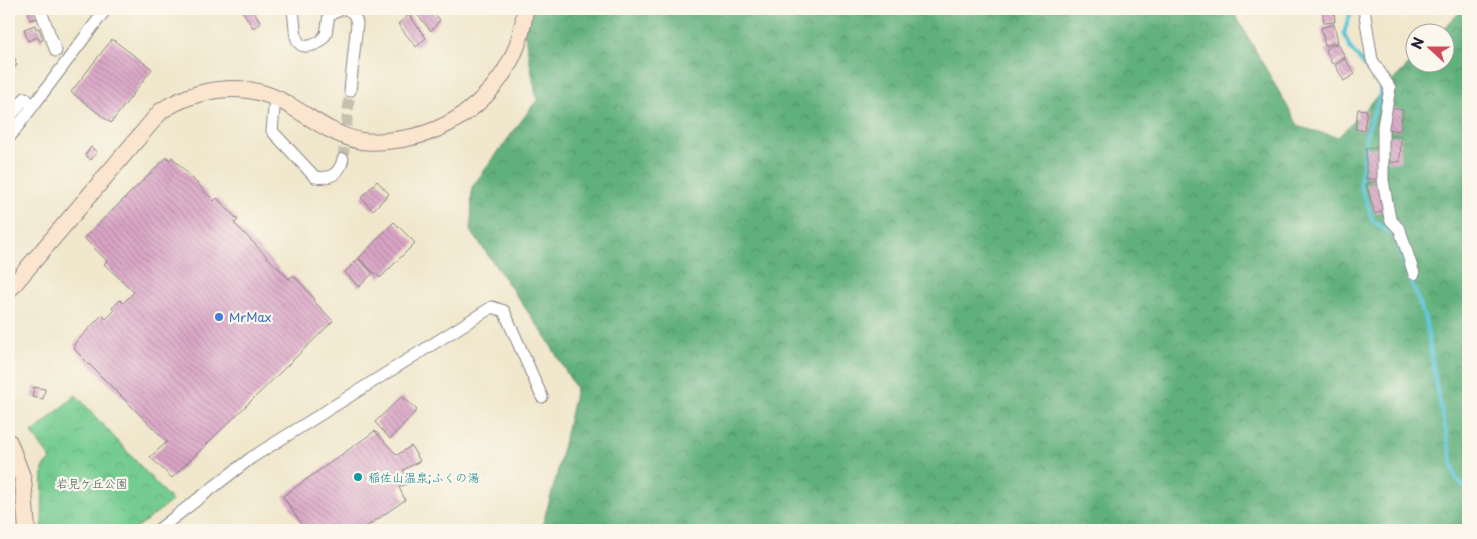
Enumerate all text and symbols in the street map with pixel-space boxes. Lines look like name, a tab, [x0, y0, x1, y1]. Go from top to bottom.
north arrow	[1404, 22, 1454, 72]
text: N	[1406, 34, 1429, 52]
place label: MrMax	[229, 308, 271, 326]
marker: MrMax	[213, 311, 225, 323]
place label: 稲佐山温泉;ふくの湯	[368, 468, 479, 486]
marker: 稲佐山温泉;ふくの湯	[352, 471, 364, 483]
park label: 岩見ケ丘公園	[56, 474, 128, 492]

